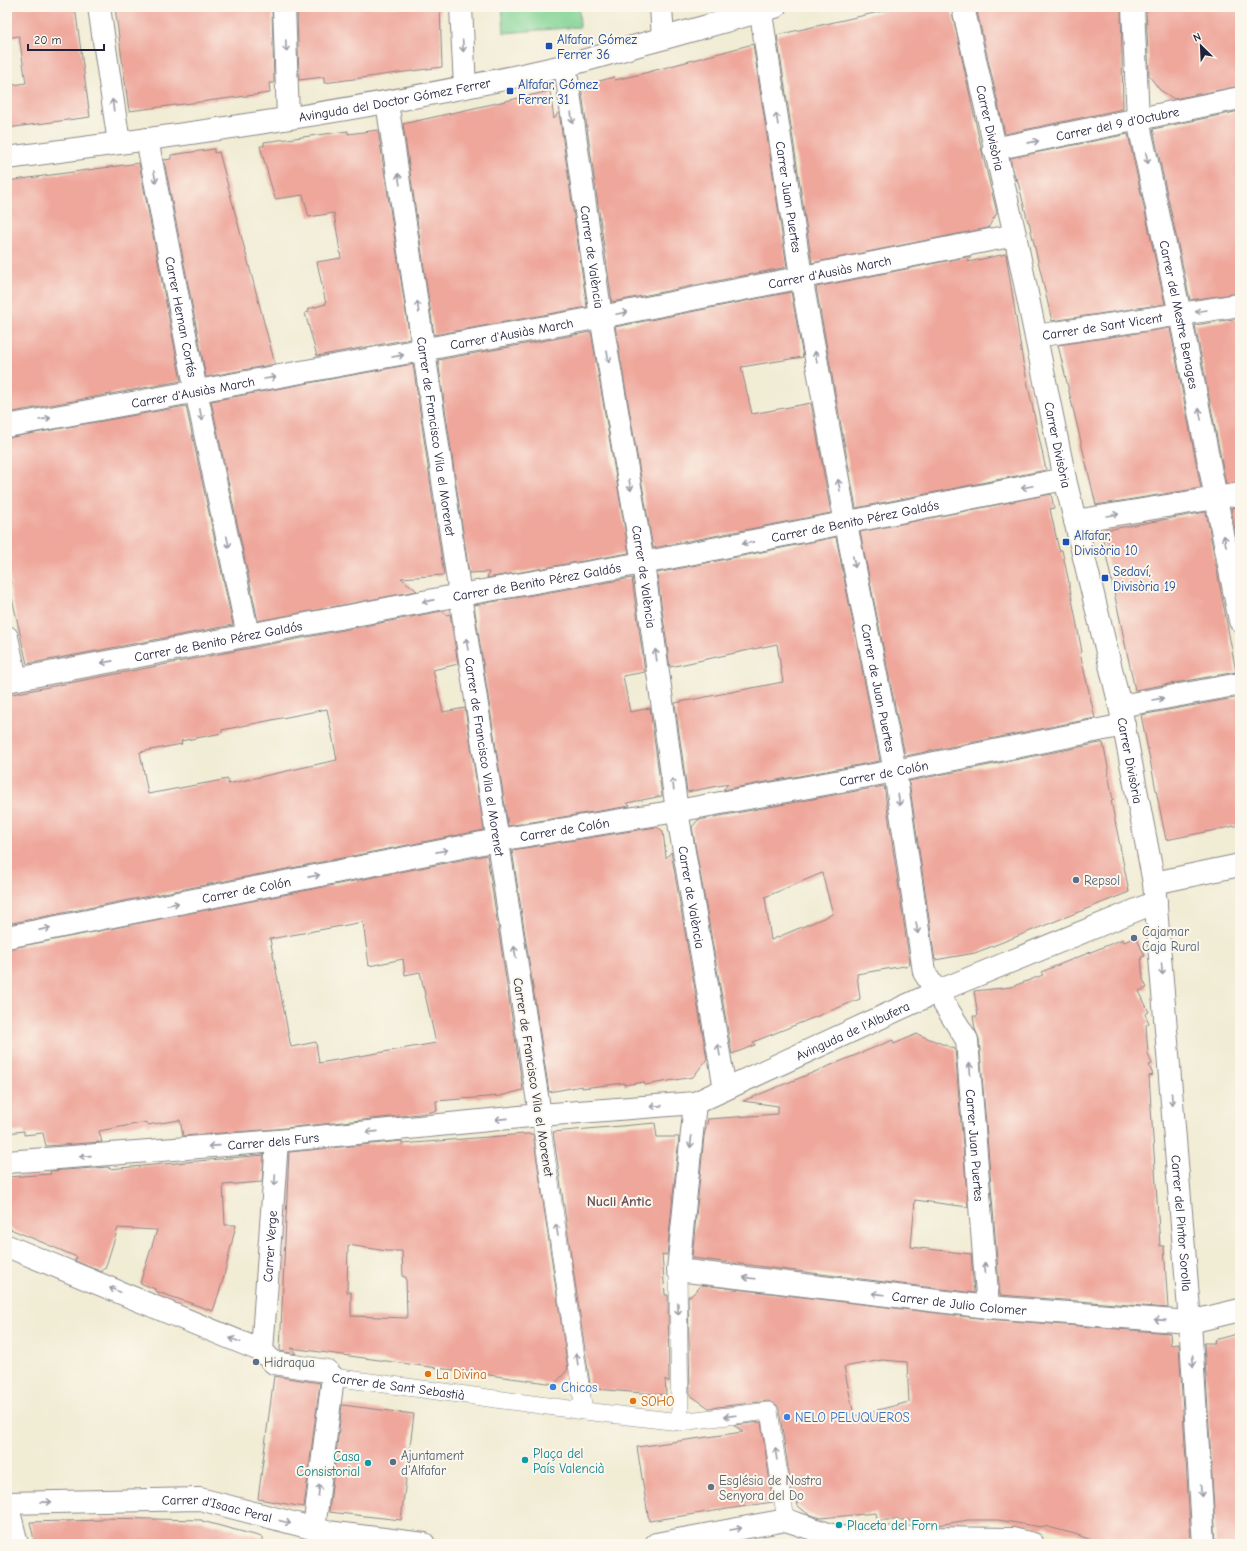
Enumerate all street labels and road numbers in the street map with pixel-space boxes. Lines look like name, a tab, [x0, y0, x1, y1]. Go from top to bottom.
street label: Avinguda del Doctor Gómez Ferrer	[298, 75, 493, 125]
street label: Carrer Divisòria	[973, 84, 1007, 172]
street label: Carrer del 9 d'Octubre	[1054, 104, 1181, 144]
street label: Carrer Juan Puertes	[773, 140, 804, 254]
street label: Carrer de València	[577, 205, 607, 310]
street label: Carrer del Mestre Benages	[1156, 239, 1201, 390]
street label: Carrer d'Ausiàs March	[767, 253, 893, 292]
street label: Carrer Hernan Cortés	[162, 255, 200, 378]
street label: Carrer de Sant Vicent	[1041, 310, 1165, 343]
street label: Carrer d'Ausiàs March	[449, 315, 575, 353]
street label: Carrer de Francisco Vila el Morenet	[414, 336, 458, 538]
street label: Carrer d'Ausiàs March	[130, 374, 256, 411]
street label: Carrer Divisòria	[1041, 401, 1074, 489]
street label: Carrer de Benito Pérez Galdós	[770, 497, 940, 545]
street label: Carrer de València	[629, 524, 659, 629]
street label: Carrer de Benito Pérez Galdós	[451, 560, 622, 604]
street label: Carrer de Benito Pérez Galdós	[133, 618, 304, 665]
street label: Carrer de Juan Puertes	[858, 622, 898, 753]
street label: Carrer de Francisco Vila el Morenet	[462, 656, 507, 859]
street label: Carrer Divisòria	[1114, 716, 1146, 805]
street label: Carrer de Colón	[838, 757, 930, 789]
street label: Carrer de Colón	[519, 815, 611, 844]
street label: Carrer de València	[675, 845, 708, 950]
street label: Carrer de Colón	[201, 874, 292, 906]
street label: Carrer de Francisco Vila el Morenet	[510, 977, 557, 1179]
street label: Avinguda de l'Albufera	[794, 998, 912, 1064]
street label: Carrer Juan Puertes	[963, 1088, 987, 1202]
street label: Carrer dels Furs	[227, 1130, 320, 1153]
street label: Carrer del Pintor Sorolla	[1168, 1154, 1194, 1292]
street label: Carrer Verge	[260, 1210, 280, 1283]
street label: Carrer de Julio Colomer	[891, 1289, 1028, 1318]
street label: Carrer de Sant Sebastià	[331, 1370, 466, 1403]
street label: Carrer d'Isaac Peral	[162, 1492, 274, 1525]

